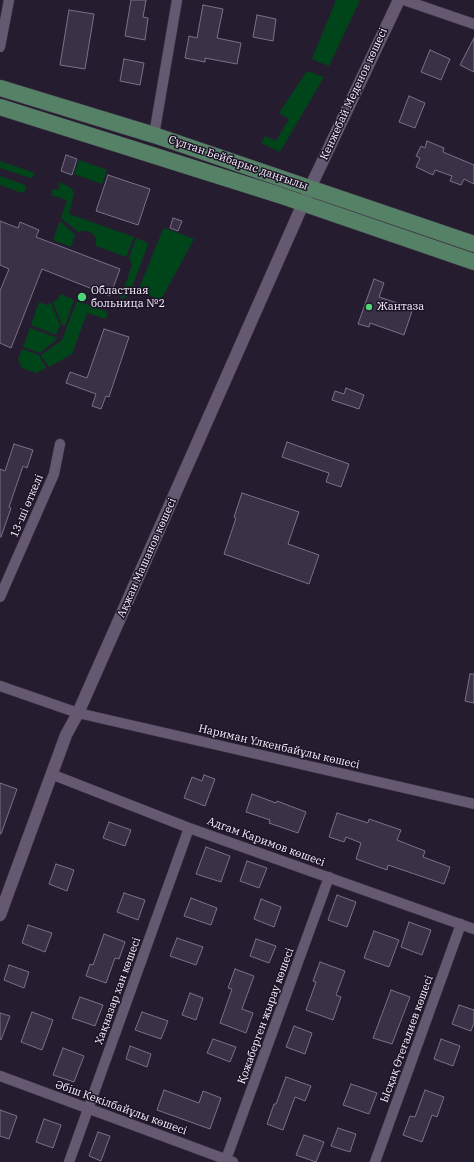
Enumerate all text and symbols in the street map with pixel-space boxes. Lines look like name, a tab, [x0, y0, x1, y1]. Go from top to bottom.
street label: Кенжебай Меденов көшесі	[318, 26, 390, 162]
street label: Сұлтан Бейбарыс даңғылы	[167, 133, 309, 193]
place label: Областная больница №2	[91, 284, 165, 310]
marker: Областная больница №2	[76, 291, 88, 303]
place label: Жантаза	[377, 300, 424, 314]
marker: Жантаза	[364, 302, 374, 312]
street label: 13-ші өткелі	[8, 472, 46, 540]
street label: Ақжан Машанов көшесі	[115, 496, 179, 620]
street label: Нариман Үлкенбайұлы көшесі	[197, 722, 361, 772]
street label: Адгам Каримов көшесі	[205, 815, 327, 869]
street label: Хақназар хан көшесі	[92, 936, 144, 1046]
street label: Қожаберген жырау көшесі	[235, 946, 297, 1086]
street label: Ысқақ Өтеғалиев көшесі	[378, 974, 436, 1104]
street label: Әбіш Кекілбайұлы көшесі	[53, 1078, 189, 1138]

